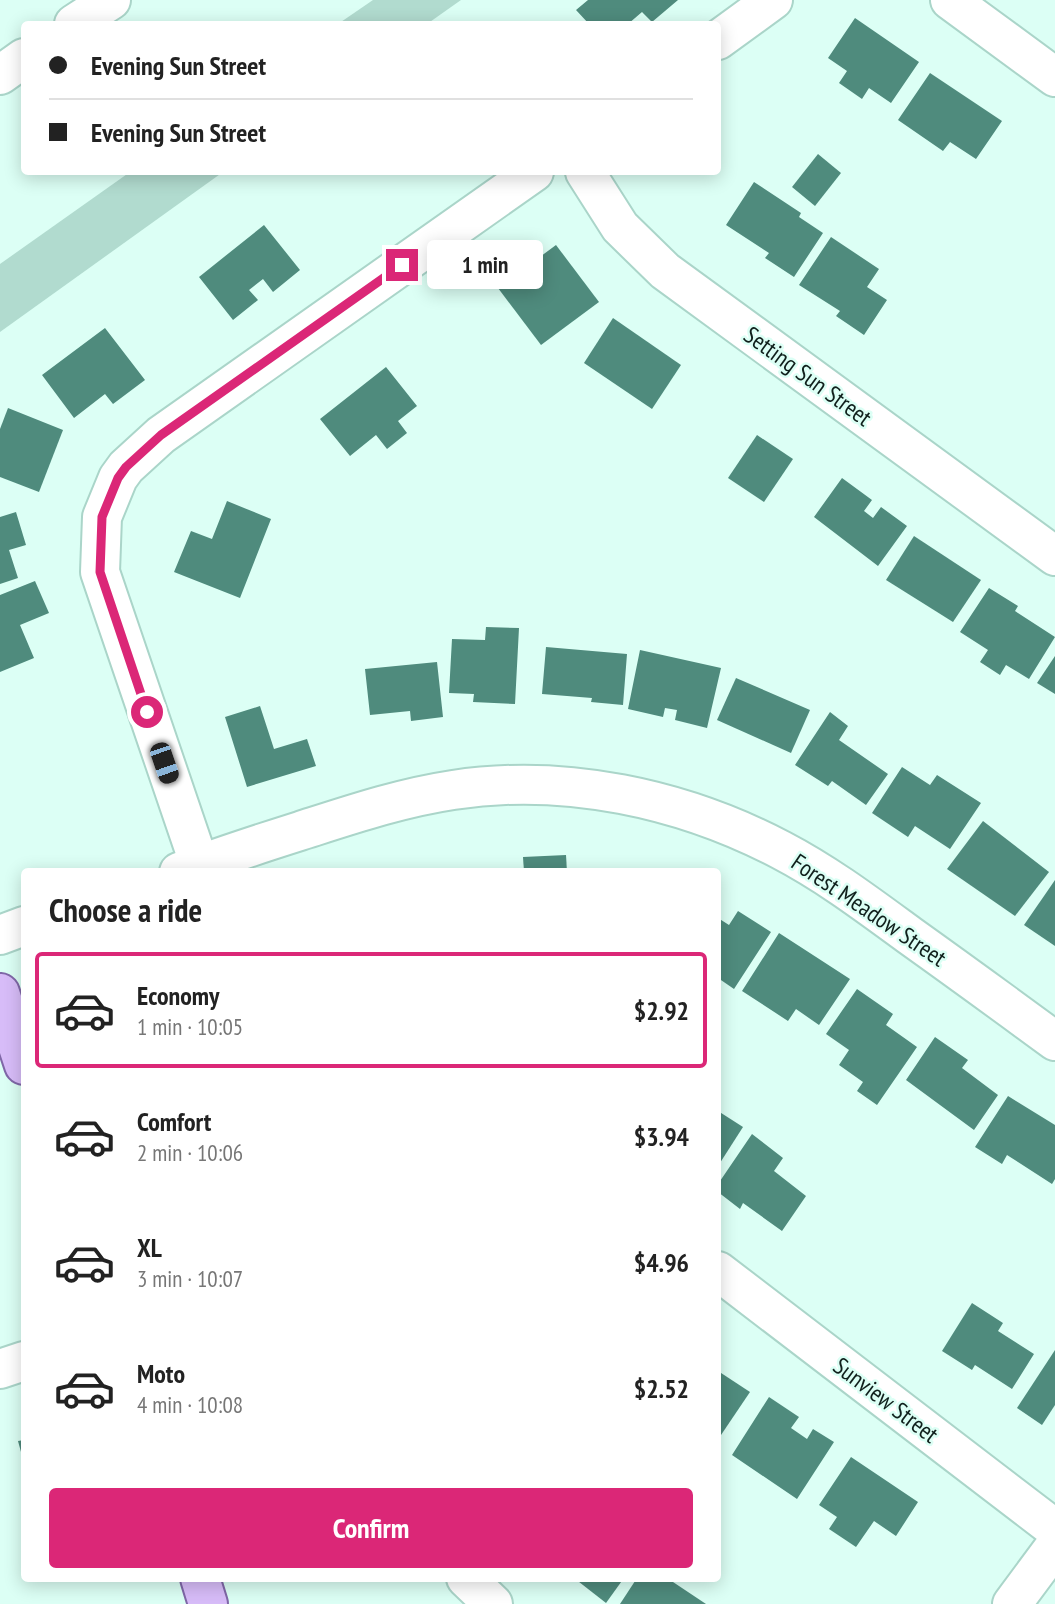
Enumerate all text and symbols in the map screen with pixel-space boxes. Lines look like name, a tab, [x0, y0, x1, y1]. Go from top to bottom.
text: Evening Sun Street	[91, 49, 266, 82]
text: Evening Sun Street	[91, 116, 266, 149]
callout: 1 min	[426, 240, 542, 290]
route end	[386, 249, 418, 281]
text: 1 min	[462, 250, 508, 279]
street label: Setting Sun Street	[738, 319, 878, 433]
route start	[131, 696, 163, 728]
car	[148, 740, 181, 786]
street label: Forest Meadow Street	[786, 847, 953, 974]
text: Choose a ride	[49, 889, 202, 931]
icon: car	[53, 979, 116, 1042]
text: Economy	[137, 979, 219, 1012]
text: $2.92	[634, 994, 689, 1027]
text: 1 min · 10:05	[137, 1012, 243, 1041]
icon: car	[53, 1105, 116, 1168]
text: Comfort	[137, 1105, 211, 1138]
text: $3.94	[634, 1120, 689, 1153]
text: 2 min · 10:06	[137, 1138, 243, 1167]
icon: car	[53, 1231, 116, 1294]
text: XL	[137, 1231, 162, 1264]
text: $4.96	[634, 1246, 689, 1279]
text: 3 min · 10:07	[137, 1264, 243, 1293]
street label: Sunview Street	[827, 1350, 945, 1450]
icon: car	[53, 1357, 116, 1420]
text: Moto	[137, 1357, 185, 1390]
text: $2.52	[634, 1372, 689, 1405]
text: 4 min · 10:08	[137, 1390, 243, 1419]
button: Confirm	[49, 1488, 693, 1568]

